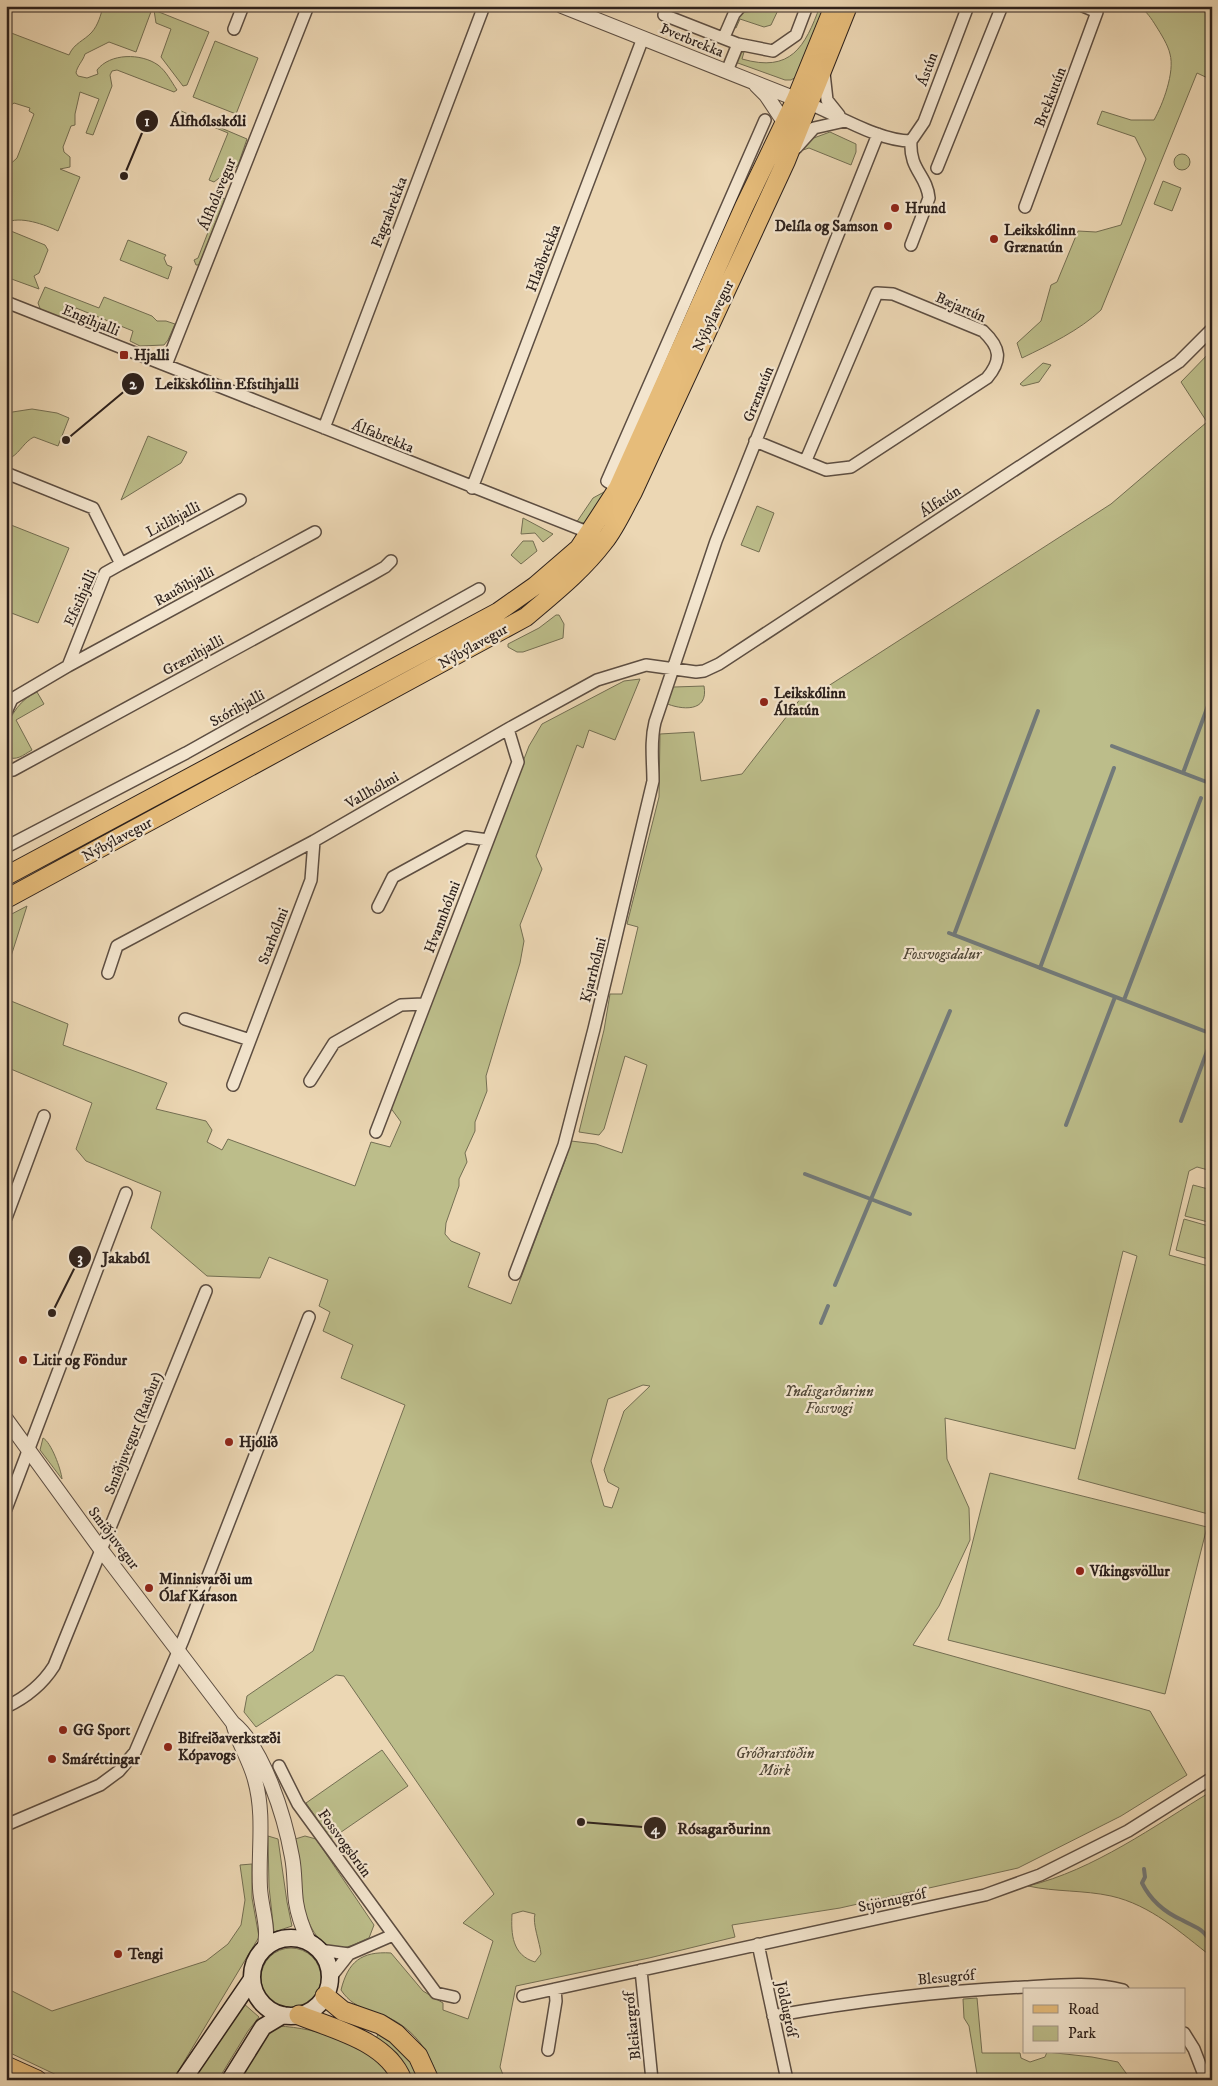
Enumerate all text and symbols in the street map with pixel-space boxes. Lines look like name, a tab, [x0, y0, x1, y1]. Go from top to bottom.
street label: Þverbrekka	[657, 19, 727, 62]
street label: Ástún	[912, 49, 942, 89]
street label: Brekkutún	[1030, 64, 1071, 130]
callout: Álfhólsskóli	[135, 105, 256, 136]
text: Álfhólsskóli	[169, 111, 246, 131]
text: 1	[144, 112, 150, 131]
street label: Álfhólsvegur	[193, 154, 241, 233]
street label: Fagrabrekka	[367, 173, 412, 250]
place label: Hrund	[905, 199, 946, 218]
marker: Hrund	[889, 202, 901, 214]
place label: Delíla og Samson	[775, 217, 878, 236]
marker: Delíla og Samson	[882, 220, 894, 232]
street label: Hlaðbrekka	[522, 221, 565, 295]
place label: Leikskólinn Grænatún	[1004, 221, 1076, 257]
marker: Leikskólinn Grænatún	[988, 233, 1000, 245]
street label: Nýbýlavegur	[689, 277, 738, 355]
street label: Bæjartún	[932, 288, 989, 327]
street label: Engihjalli	[59, 300, 122, 341]
place label: Hjalli	[134, 346, 170, 365]
marker: Hjalli	[118, 349, 130, 361]
street label: Grænatún	[739, 363, 778, 425]
callout: Leikskólinn Efstihjalli	[120, 368, 309, 399]
text: Leikskólinn Efstihjalli	[155, 374, 299, 394]
text: 2	[129, 375, 137, 394]
street label: Álfabrekka	[349, 415, 418, 458]
street label: Álfatún	[916, 480, 964, 522]
street label: Litlihjalli	[143, 497, 204, 542]
street label: Rauðihjalli	[151, 562, 218, 611]
street label: Efstihjalli	[60, 567, 101, 629]
street label: Nýbýlavegur	[435, 619, 512, 673]
street label: Grænihjalli	[159, 631, 227, 680]
place label: Leikskólinn Álfatún	[773, 684, 846, 720]
street label: Stórihjalli	[206, 685, 268, 731]
marker: Leikskólinn Álfatún	[758, 696, 770, 708]
street label: Vallhólmi	[341, 767, 403, 814]
street label: Nýbýlavegur	[79, 813, 156, 866]
street label: Hvannhólmi	[420, 878, 465, 956]
street label: Starhólmi	[254, 905, 293, 967]
street label: Kjarrhólmi	[576, 936, 611, 1005]
park label: Fossvogsdalur	[903, 945, 983, 964]
callout: Jakaból	[67, 1242, 160, 1273]
text: Jakaból	[100, 1248, 151, 1268]
text: 3	[77, 1249, 83, 1268]
place label: Litir og Föndur	[33, 1351, 127, 1370]
marker: Litir og Föndur	[17, 1354, 29, 1366]
street label: Smiðjuvegur (Rauður)	[100, 1369, 167, 1497]
park label: Yndisgarðurinn Fossvogi	[784, 1382, 874, 1418]
place label: Hjólið	[239, 1433, 278, 1452]
marker: Hjólið	[223, 1436, 235, 1448]
street label: Smiðjuvegur	[84, 1503, 144, 1574]
place label: Víkingsvöllur	[1089, 1562, 1170, 1581]
marker: Víkingsvöllur	[1074, 1565, 1086, 1577]
place label: Minnisvarði um Ólaf Kárason	[159, 1570, 253, 1606]
marker: Minnisvarði um Ólaf Kárason	[143, 1582, 155, 1594]
place label: GG Sport	[73, 1721, 130, 1740]
marker: GG Sport	[57, 1724, 69, 1736]
place label: Bifreiðaverkstæði Kópavogs	[178, 1729, 281, 1765]
marker: Bifreiðaverkstæði Kópavogs	[162, 1741, 174, 1753]
park label: Gróðrarstöðin Mörk	[736, 1744, 815, 1780]
place label: Smáréttingar	[62, 1750, 140, 1769]
marker: Smáréttingar	[46, 1753, 58, 1765]
street label: Fossvogsbrún	[313, 1805, 376, 1881]
callout: Rósagarðurinn	[642, 1813, 781, 1844]
text: Rósagarðurinn	[677, 1819, 771, 1839]
text: 4	[650, 1820, 661, 1839]
street label: Stjörnugróf	[856, 1884, 930, 1917]
place label: Tengi	[127, 1945, 163, 1964]
marker: Tengi	[112, 1948, 124, 1960]
street label: Blesugróf	[917, 1965, 978, 1989]
street label: Jöldugróf	[771, 1977, 802, 2041]
legend	[1023, 1988, 1186, 2054]
street label: Bleikargróf	[619, 1989, 646, 2061]
text: Road	[1068, 2000, 1100, 2019]
text: Park	[1068, 2024, 1097, 2043]

